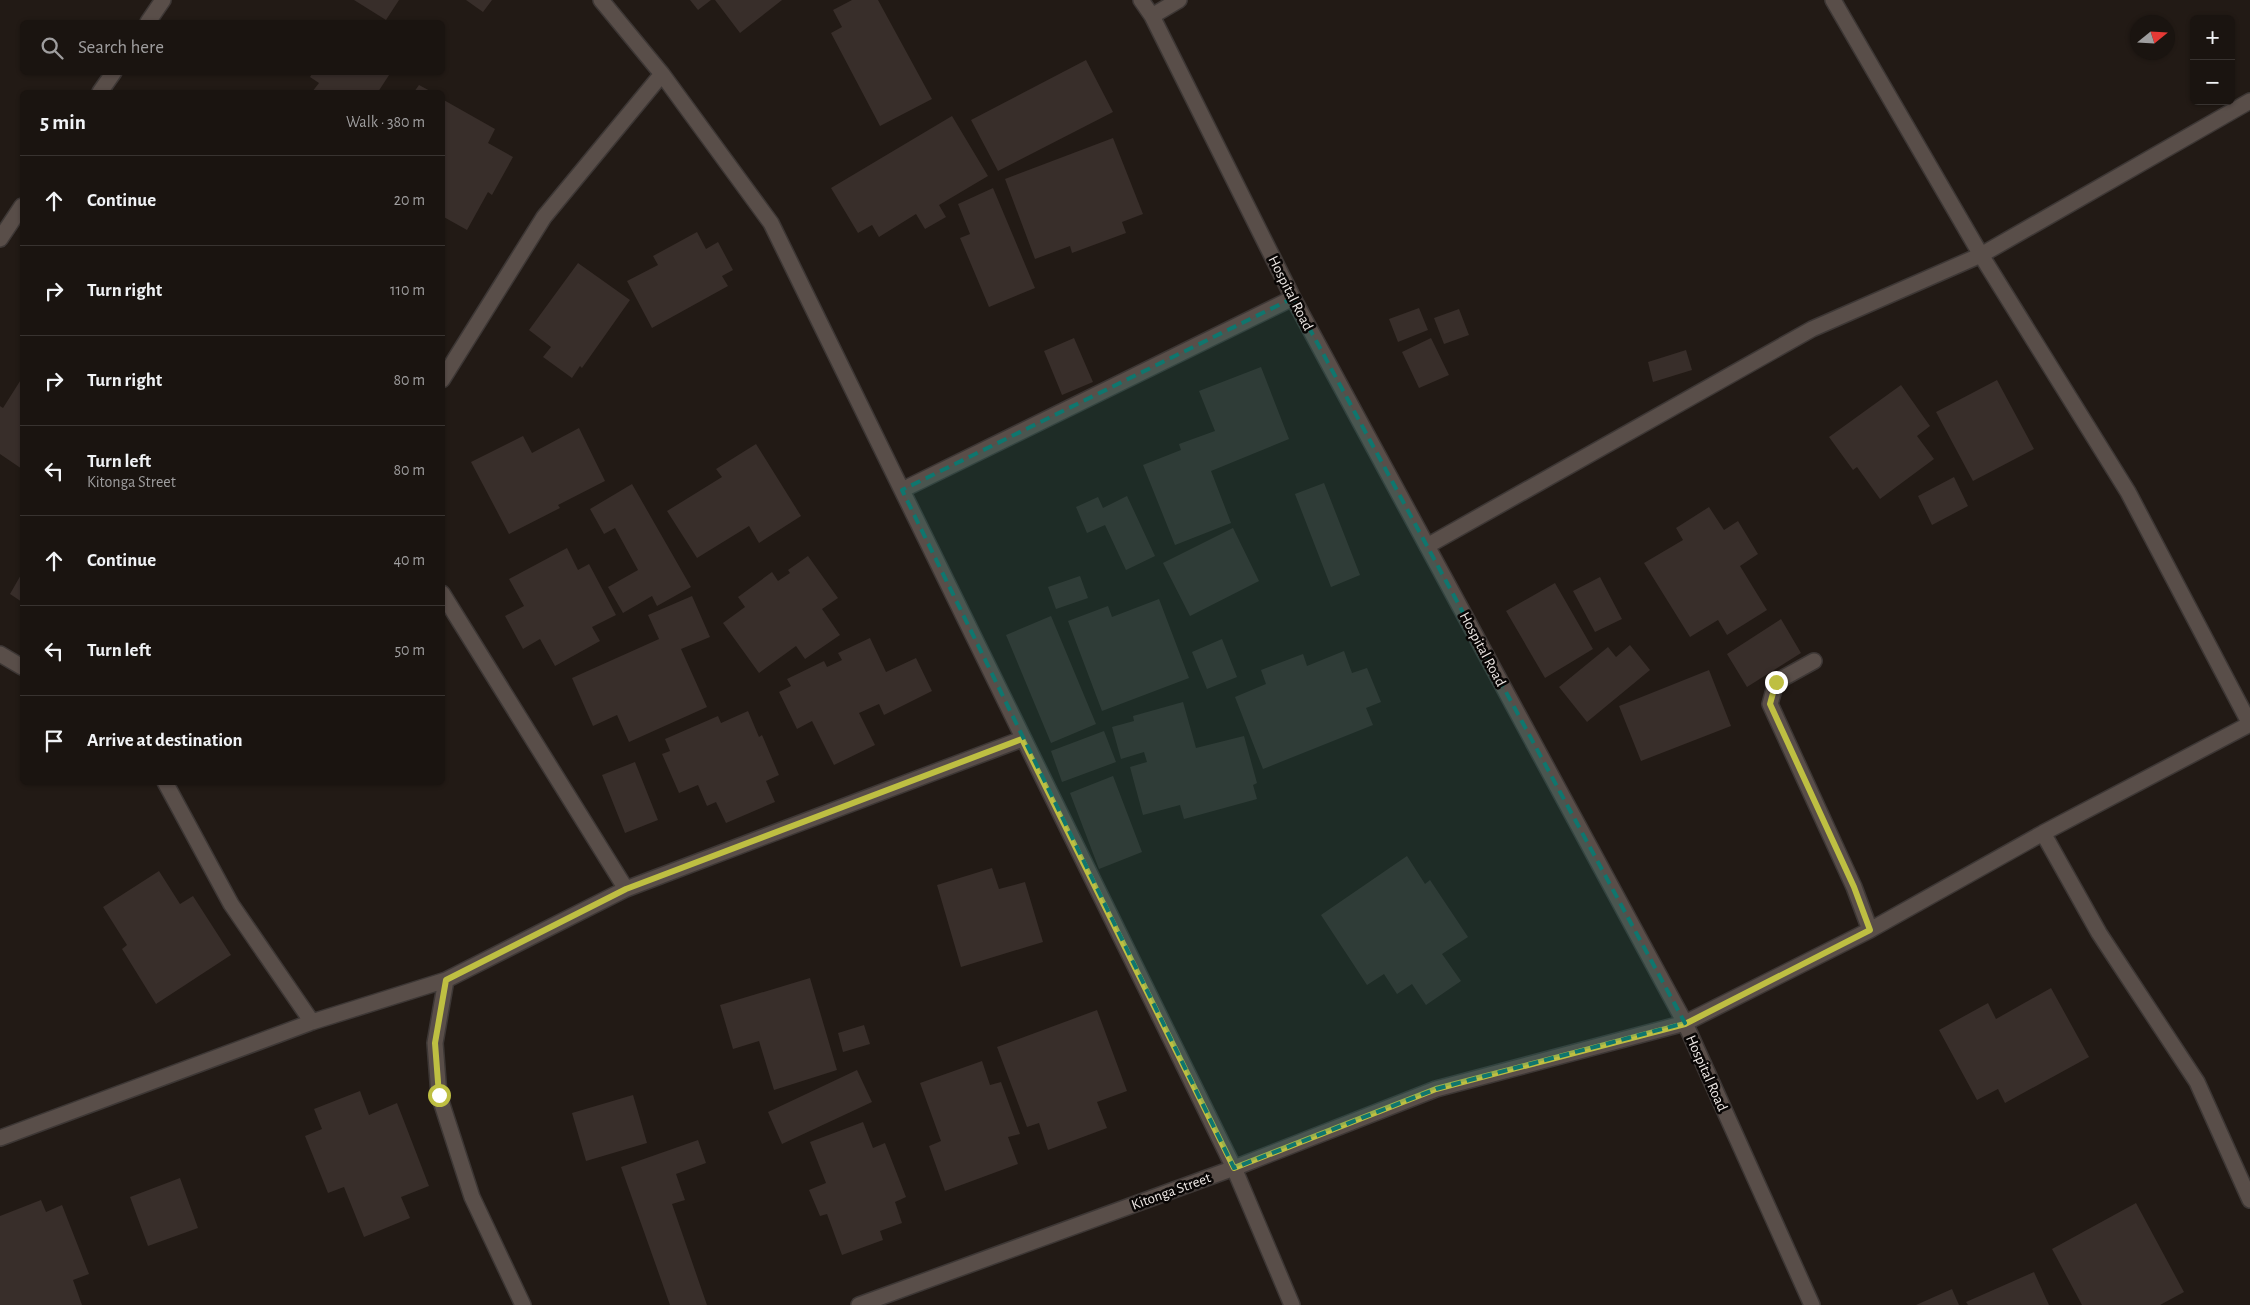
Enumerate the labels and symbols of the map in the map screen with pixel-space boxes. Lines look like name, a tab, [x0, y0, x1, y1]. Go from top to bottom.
north arrow	[2130, 15, 2175, 60]
street label: Hospital Road	[1265, 253, 1316, 333]
street label: Hospital Road	[1457, 610, 1509, 689]
route end	[1765, 671, 1788, 694]
street label: Hospital Road	[1683, 1033, 1730, 1114]
route start	[428, 1084, 451, 1107]
street label: Kitonga Street	[1130, 1170, 1213, 1213]

